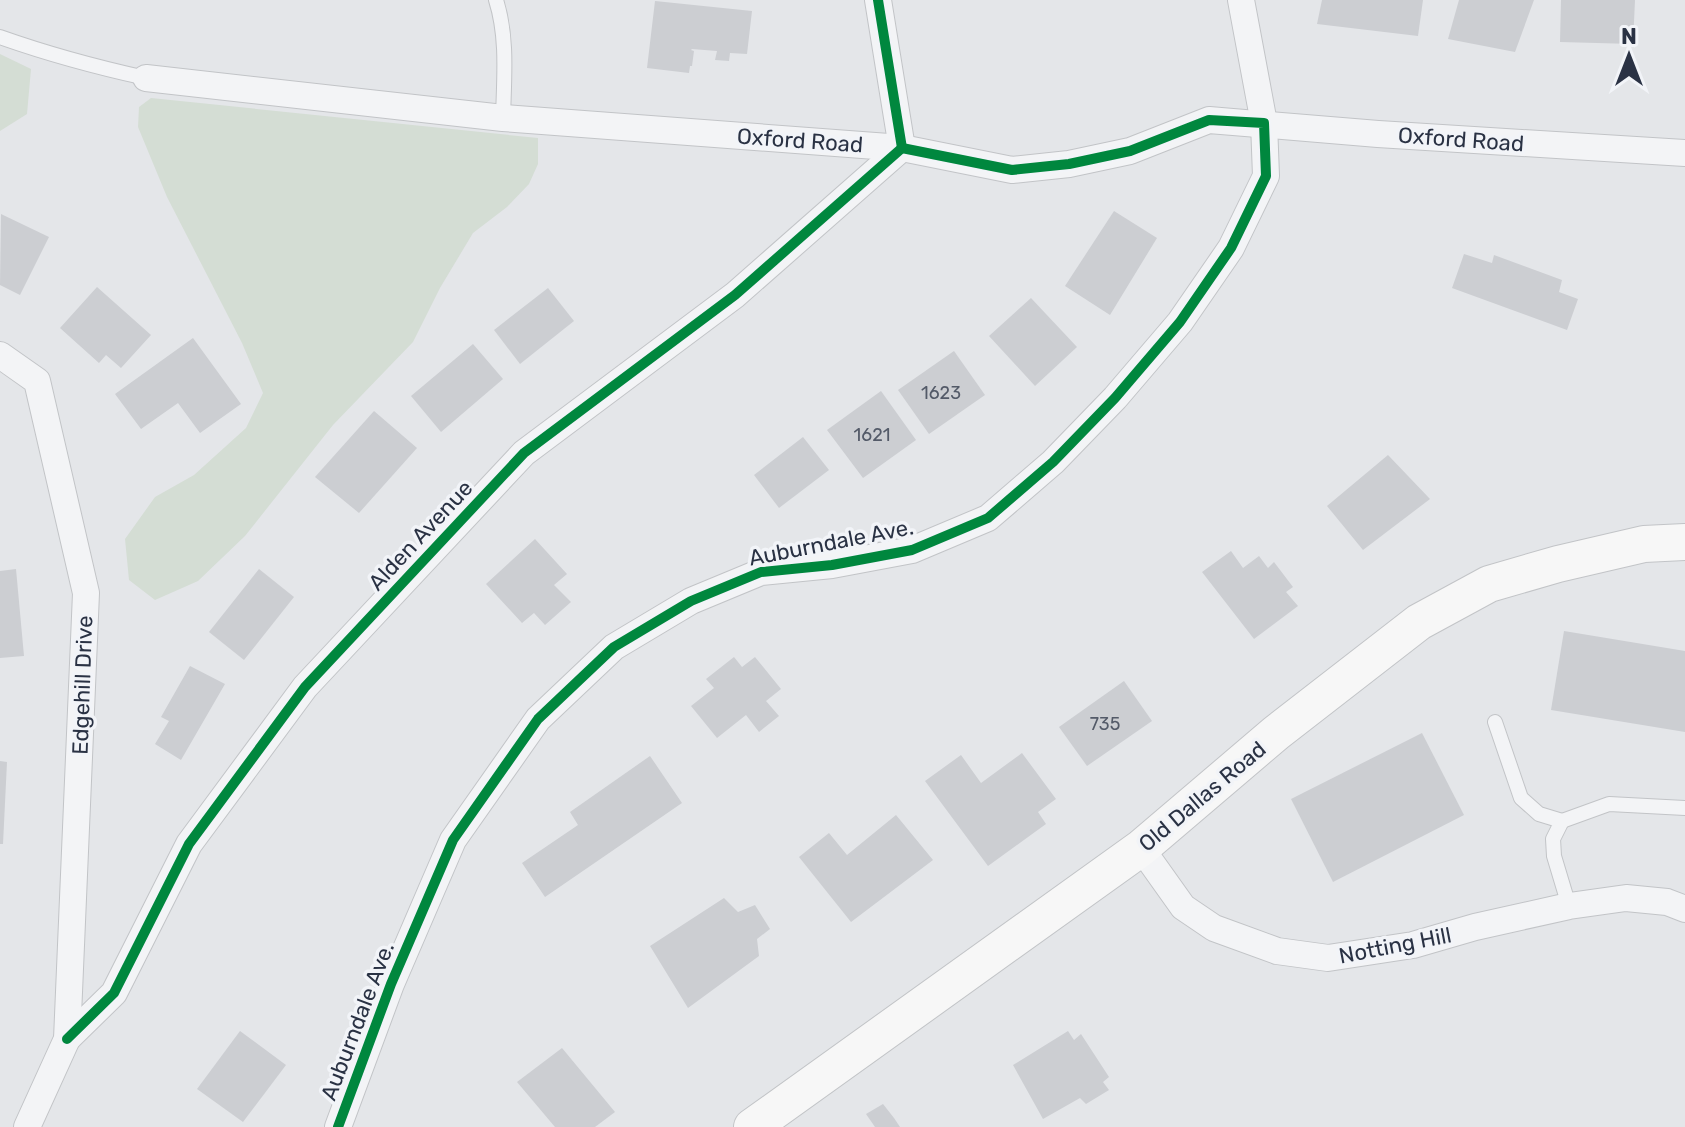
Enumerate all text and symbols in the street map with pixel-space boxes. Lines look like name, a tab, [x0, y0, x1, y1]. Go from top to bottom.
north arrow	[1589, 16, 1669, 96]
text: N	[1621, 23, 1637, 50]
street label: Oxford Road	[1397, 122, 1525, 157]
street label: Oxford Road	[736, 123, 864, 158]
house number: 1623	[921, 382, 961, 404]
house number: 1621	[854, 424, 890, 446]
street label: Alden Avenue	[363, 475, 478, 596]
street label: Auburndale Ave.	[746, 513, 916, 572]
street label: Edgehill Drive	[67, 615, 98, 755]
house number: 735	[1090, 713, 1120, 735]
street label: Old Dallas Road	[1133, 735, 1271, 857]
street label: Notting Hill	[1337, 921, 1454, 970]
street label: Auburndale Ave.	[315, 938, 400, 1104]

